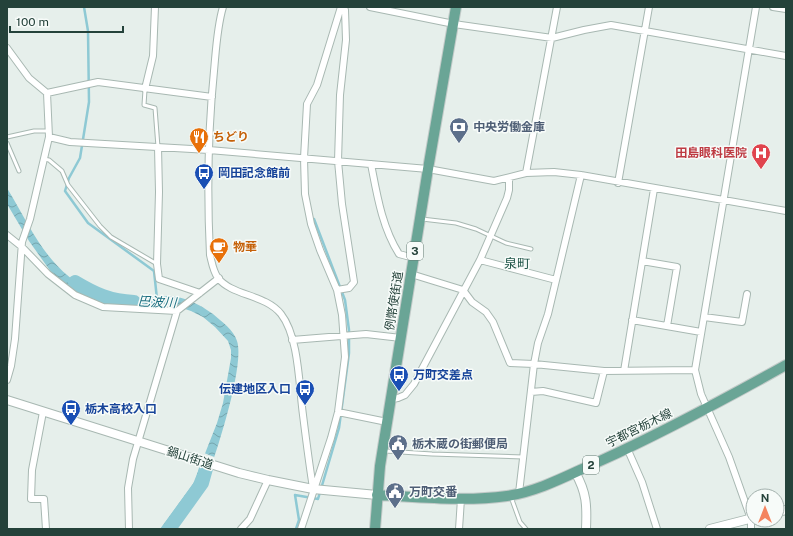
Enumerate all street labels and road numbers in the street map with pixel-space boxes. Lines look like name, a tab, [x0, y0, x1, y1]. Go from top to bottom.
road number: 3	[407, 242, 423, 260]
street label: 例幣使街道	[382, 270, 406, 332]
street label: 宇都宮栃木線	[604, 406, 674, 450]
street label: 鍋山街道	[165, 444, 215, 472]
road number: 2	[583, 456, 599, 474]

